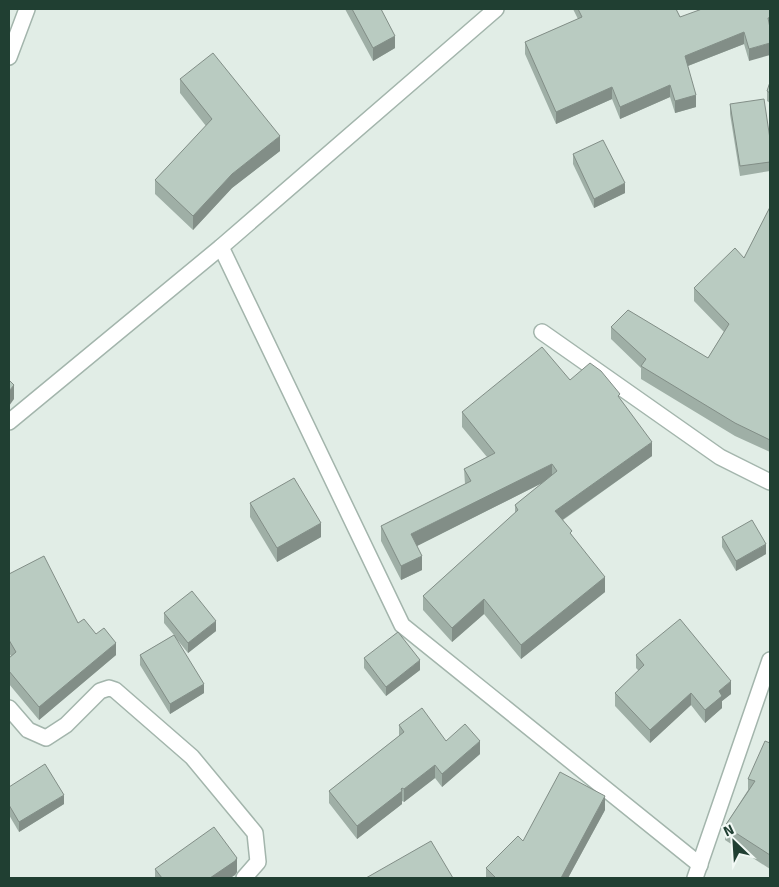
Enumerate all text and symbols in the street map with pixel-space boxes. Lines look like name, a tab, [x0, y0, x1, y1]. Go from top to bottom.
north arrow	[709, 817, 759, 867]
text: N	[721, 821, 737, 840]

